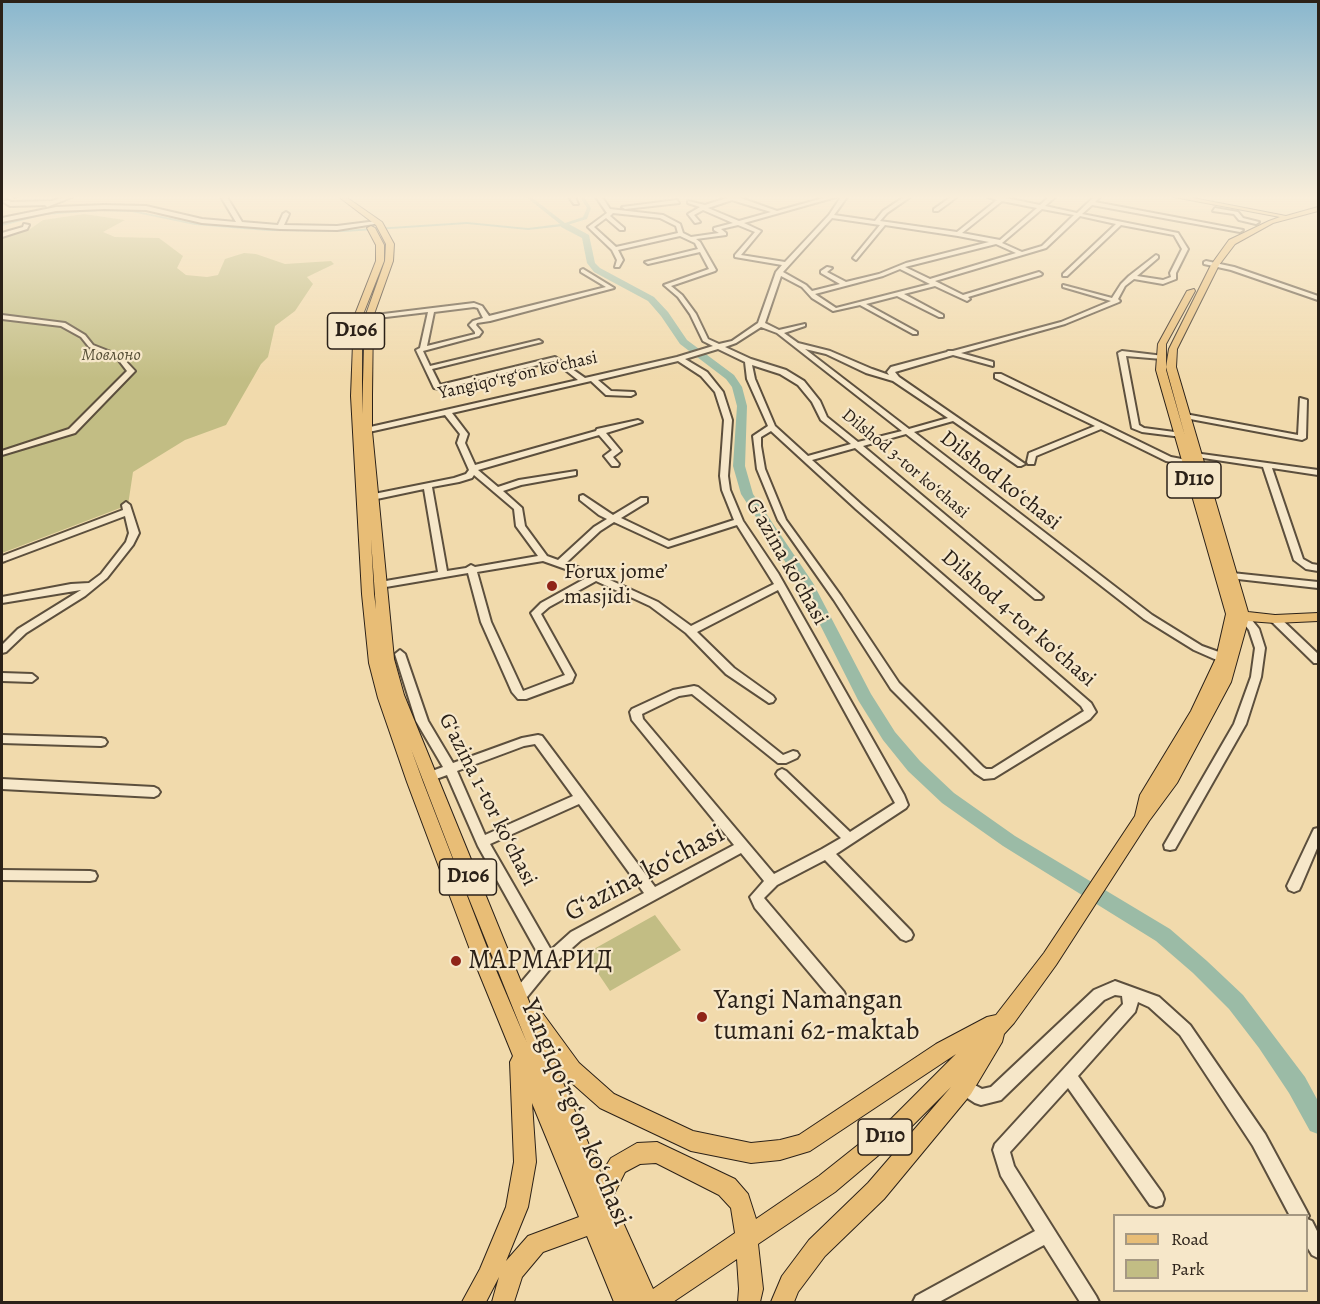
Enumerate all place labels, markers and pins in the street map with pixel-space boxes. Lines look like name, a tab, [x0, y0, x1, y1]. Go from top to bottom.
place label: Forux jome’ masjidi	[564, 560, 668, 612]
marker: Forux jome’ masjidi	[545, 579, 559, 593]
place label: МАРМАРИД	[468, 945, 613, 977]
marker: МАРМАРИД	[449, 954, 463, 968]
place label: Yangi Namangan tumani 62-maktab	[714, 985, 920, 1048]
marker: Yangi Namangan tumani 62-maktab	[695, 1010, 709, 1024]

